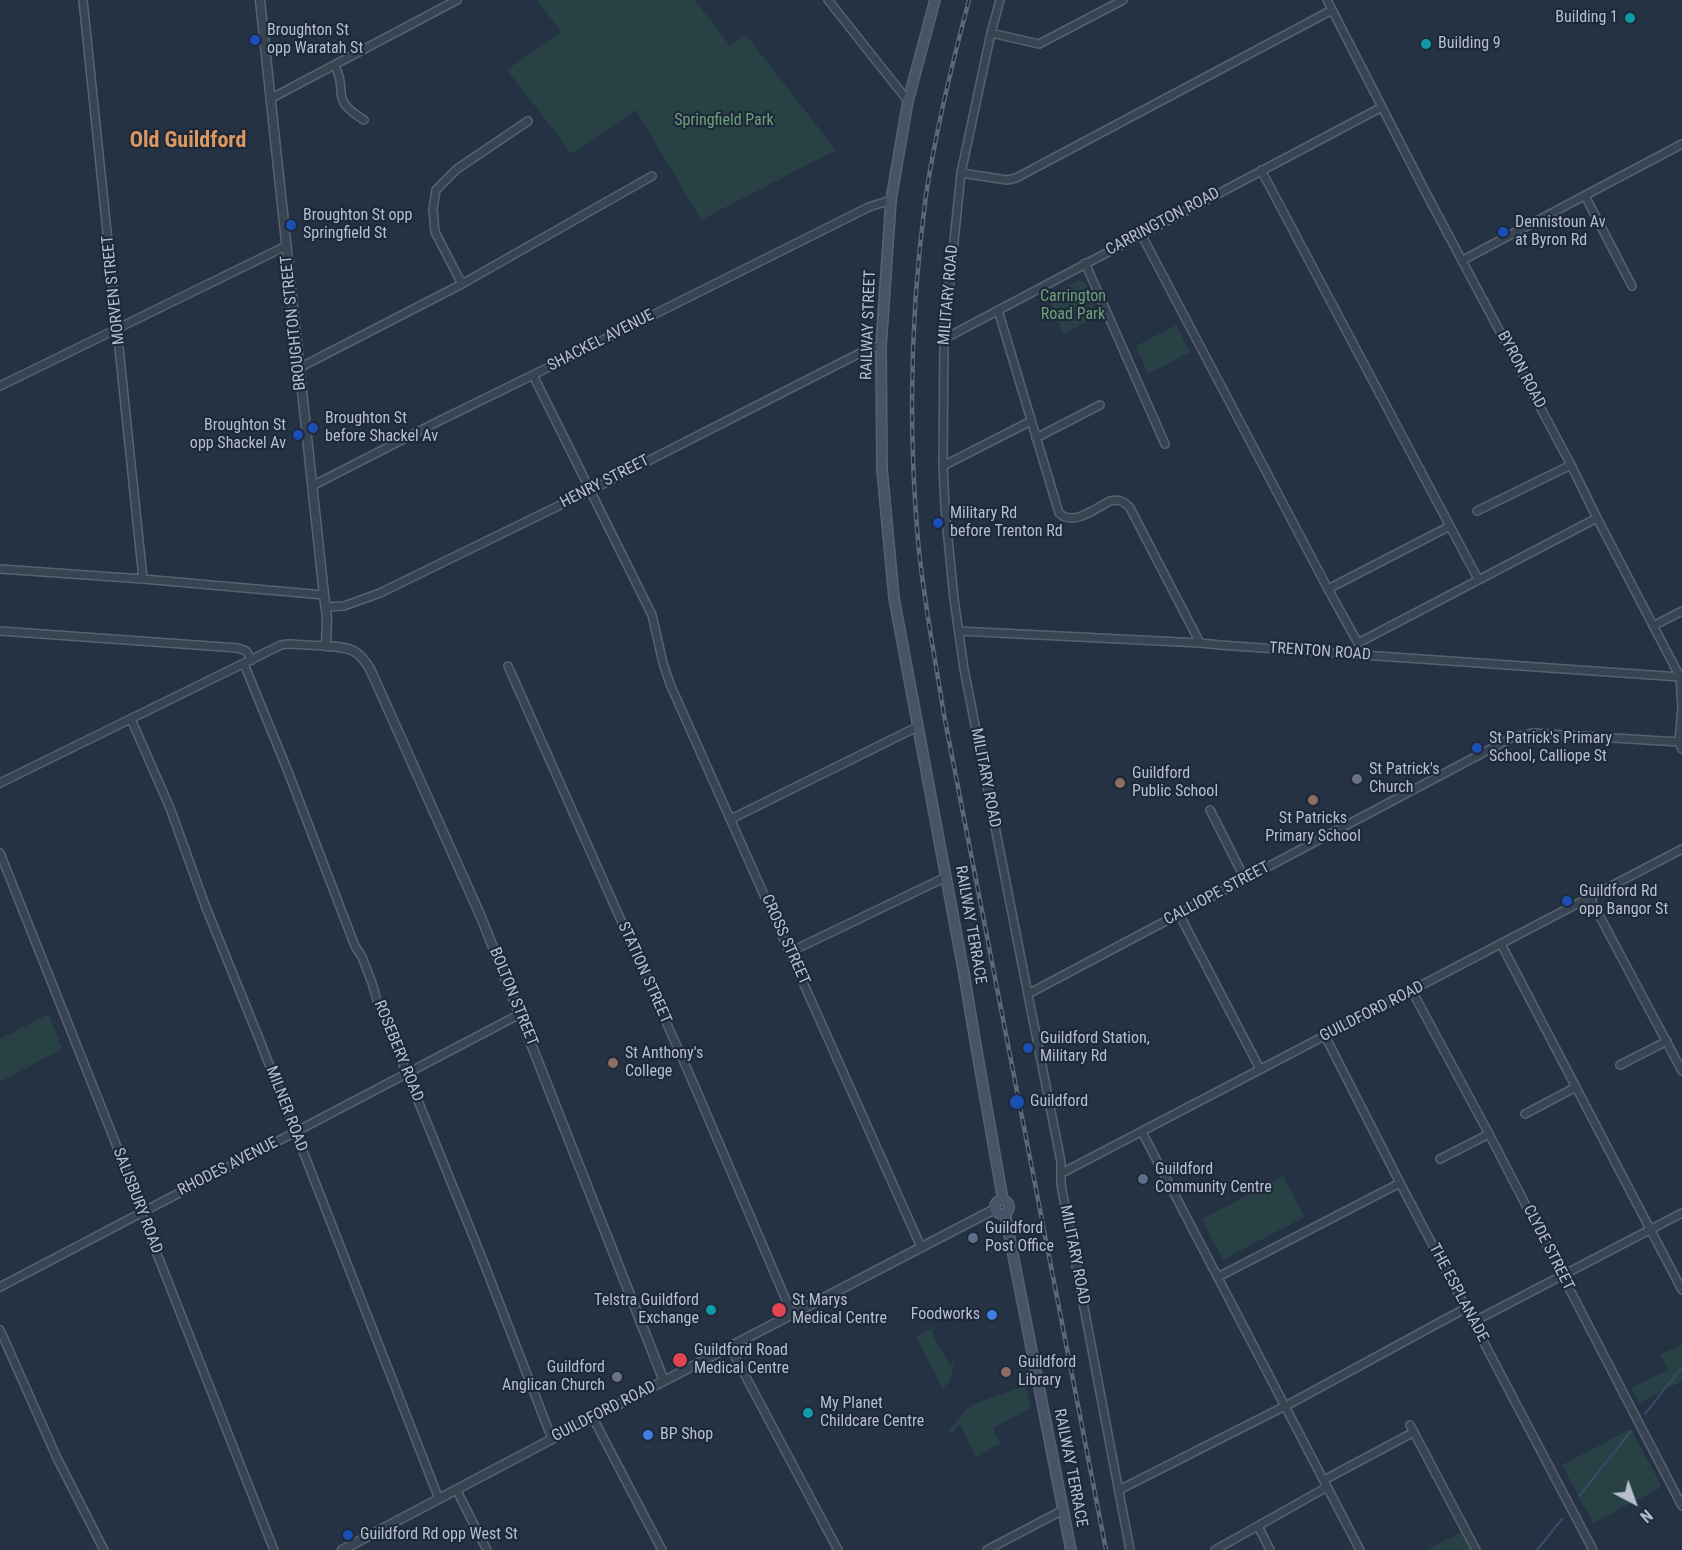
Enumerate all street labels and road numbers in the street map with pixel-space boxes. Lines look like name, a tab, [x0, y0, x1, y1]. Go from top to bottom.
street label: CARRINGTON ROAD	[1103, 184, 1223, 260]
street label: MORVEN STREET	[99, 234, 129, 346]
street label: MILITARY ROAD	[935, 244, 963, 346]
street label: BROUGHTON STREET	[277, 254, 311, 392]
street label: RAILWAY STREET	[857, 270, 881, 380]
street label: SHACKEL AVENUE	[545, 306, 657, 376]
street label: BYRON ROAD	[1493, 328, 1549, 412]
street label: HENRY STREET	[557, 451, 653, 513]
street label: TRENTON ROAD	[1268, 639, 1372, 665]
street label: MILITARY ROAD	[966, 727, 1004, 829]
street label: CALLIOPE STREET	[1161, 858, 1273, 930]
street label: RAILWAY TERRACE	[950, 864, 990, 986]
street label: CROSS STREET	[757, 892, 813, 988]
street label: STATION STREET	[613, 919, 675, 1027]
street label: BOLTON STREET	[485, 945, 541, 1049]
street label: GUILDFORD ROAD	[1317, 978, 1427, 1046]
street label: ROSEBERY ROAD	[369, 998, 427, 1104]
street label: MILNER ROAD	[261, 1064, 311, 1154]
street label: RHODES AVENUE	[175, 1134, 281, 1200]
street label: SALISBURY ROAD	[108, 1145, 166, 1257]
street label: CLYDE STREET	[1518, 1202, 1578, 1294]
street label: MILITARY ROAD	[1055, 1204, 1093, 1306]
street label: THE ESPLANADE	[1424, 1241, 1492, 1345]
street label: GUILDFORD ROAD	[549, 1378, 659, 1446]
street label: RAILWAY TERRACE	[1049, 1407, 1091, 1529]

